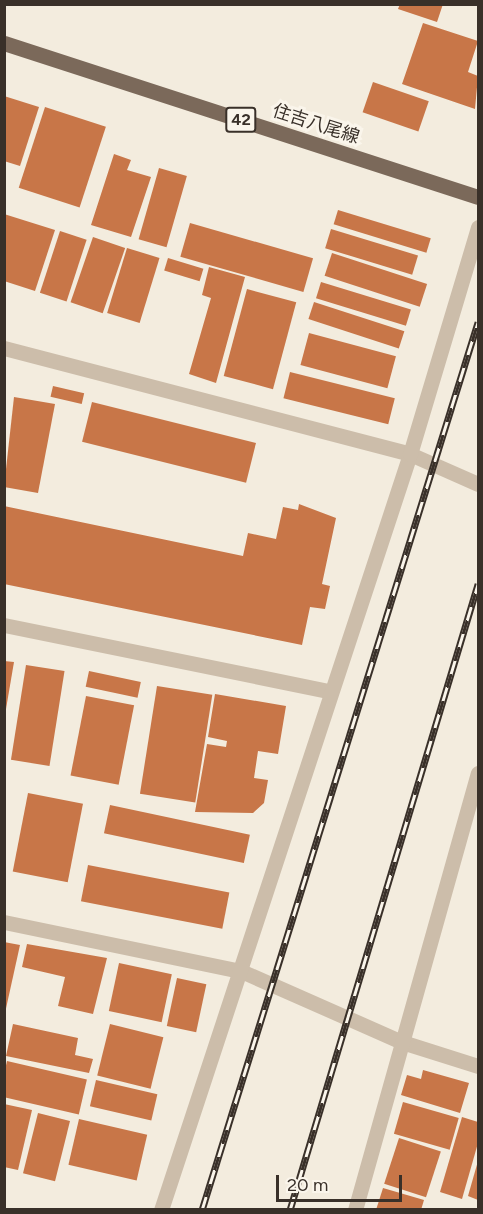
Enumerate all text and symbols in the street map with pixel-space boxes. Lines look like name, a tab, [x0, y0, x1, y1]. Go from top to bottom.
street label: 住吉八尾線	[270, 100, 362, 148]
road number: 42	[224, 107, 258, 133]
scale bar	[279, 1163, 405, 1201]
text: 20 m	[287, 1174, 328, 1196]

